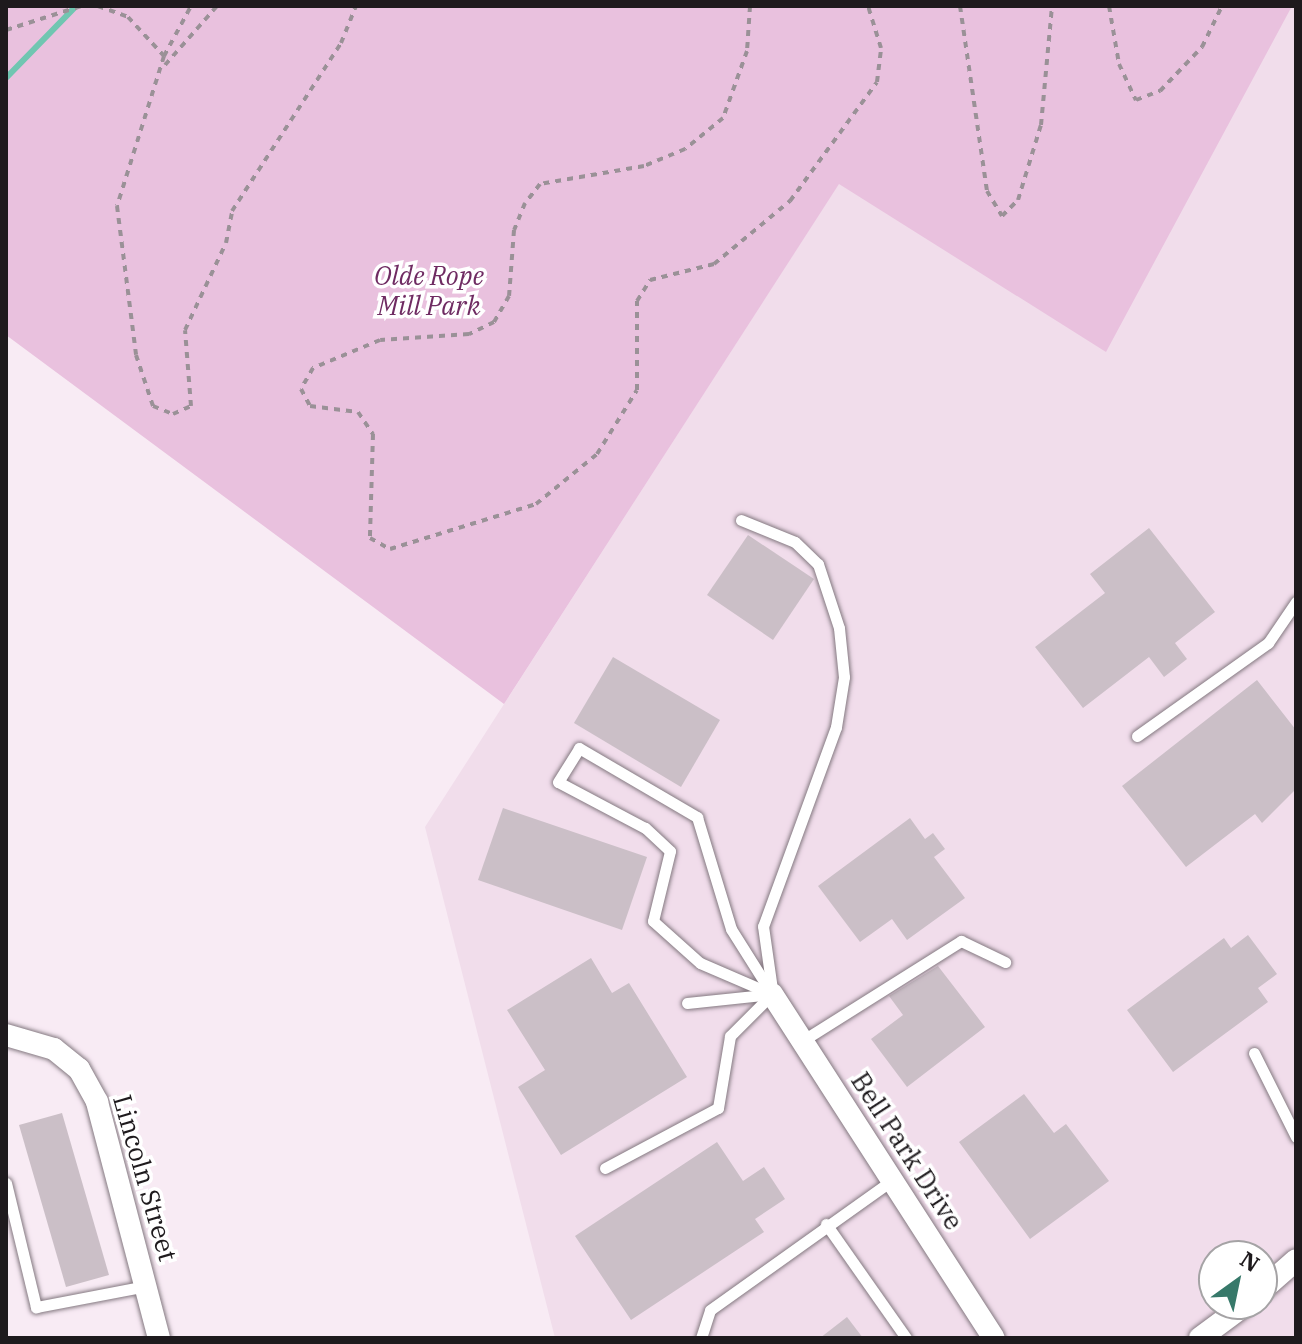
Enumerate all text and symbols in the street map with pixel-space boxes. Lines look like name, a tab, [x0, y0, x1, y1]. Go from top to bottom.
park label: Olde Rope Mill Park	[374, 260, 484, 322]
street label: Bell Park Drive	[845, 1066, 969, 1236]
street label: Lincoln Street	[106, 1091, 184, 1265]
north arrow	[1198, 1240, 1278, 1320]
text: N	[1235, 1244, 1265, 1278]

